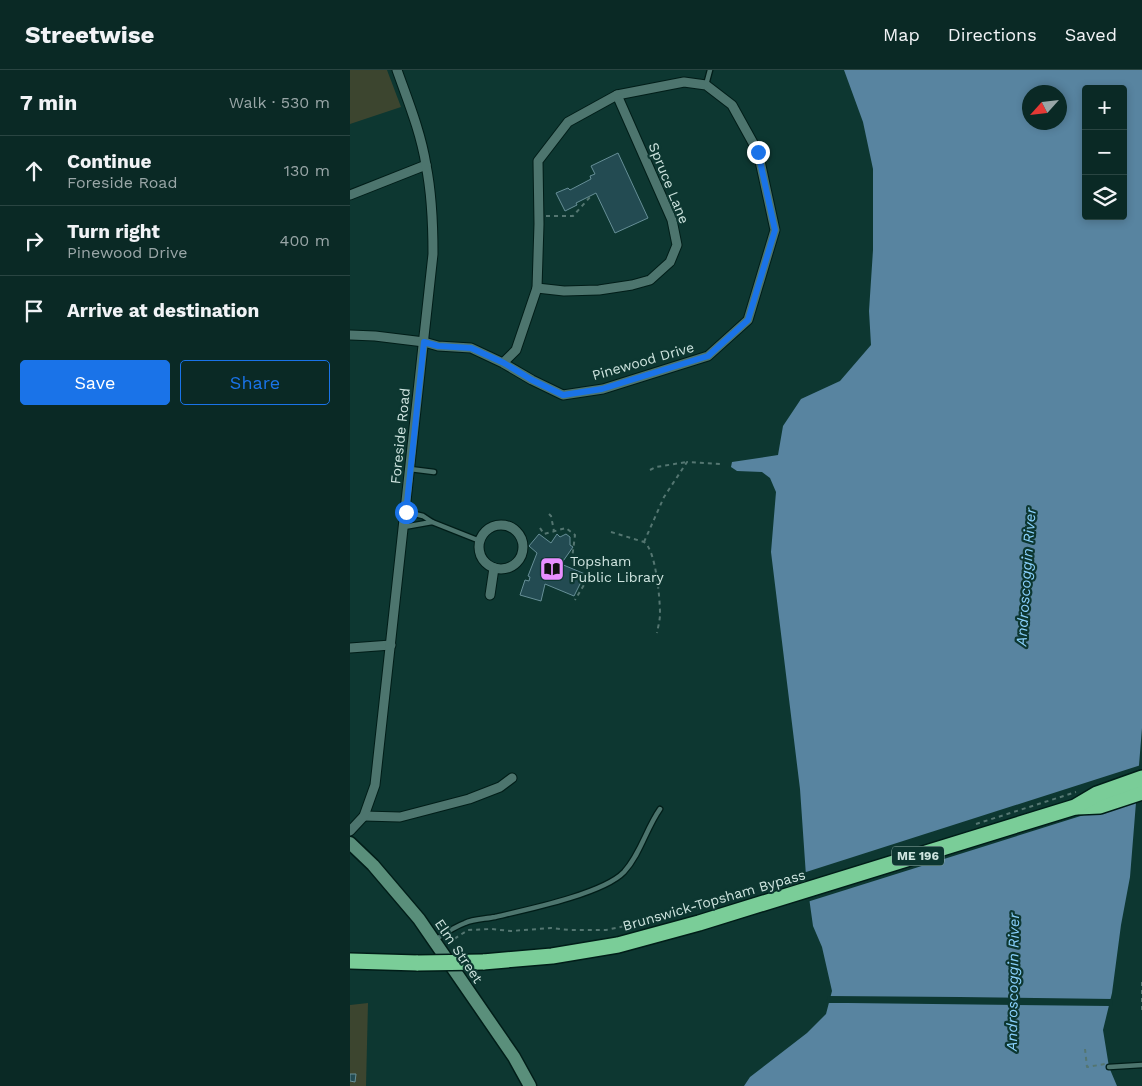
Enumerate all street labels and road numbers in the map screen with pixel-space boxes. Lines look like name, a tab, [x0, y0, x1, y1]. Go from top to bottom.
street label: Spruce Lane	[646, 140, 692, 226]
street label: Pinewood Drive	[590, 339, 696, 383]
street label: Foreside Road	[387, 387, 413, 485]
road number: ME 196	[892, 846, 944, 866]
street label: Brunswick-Topsham Bypass	[621, 866, 807, 934]
street label: Elm Street	[432, 916, 486, 986]

